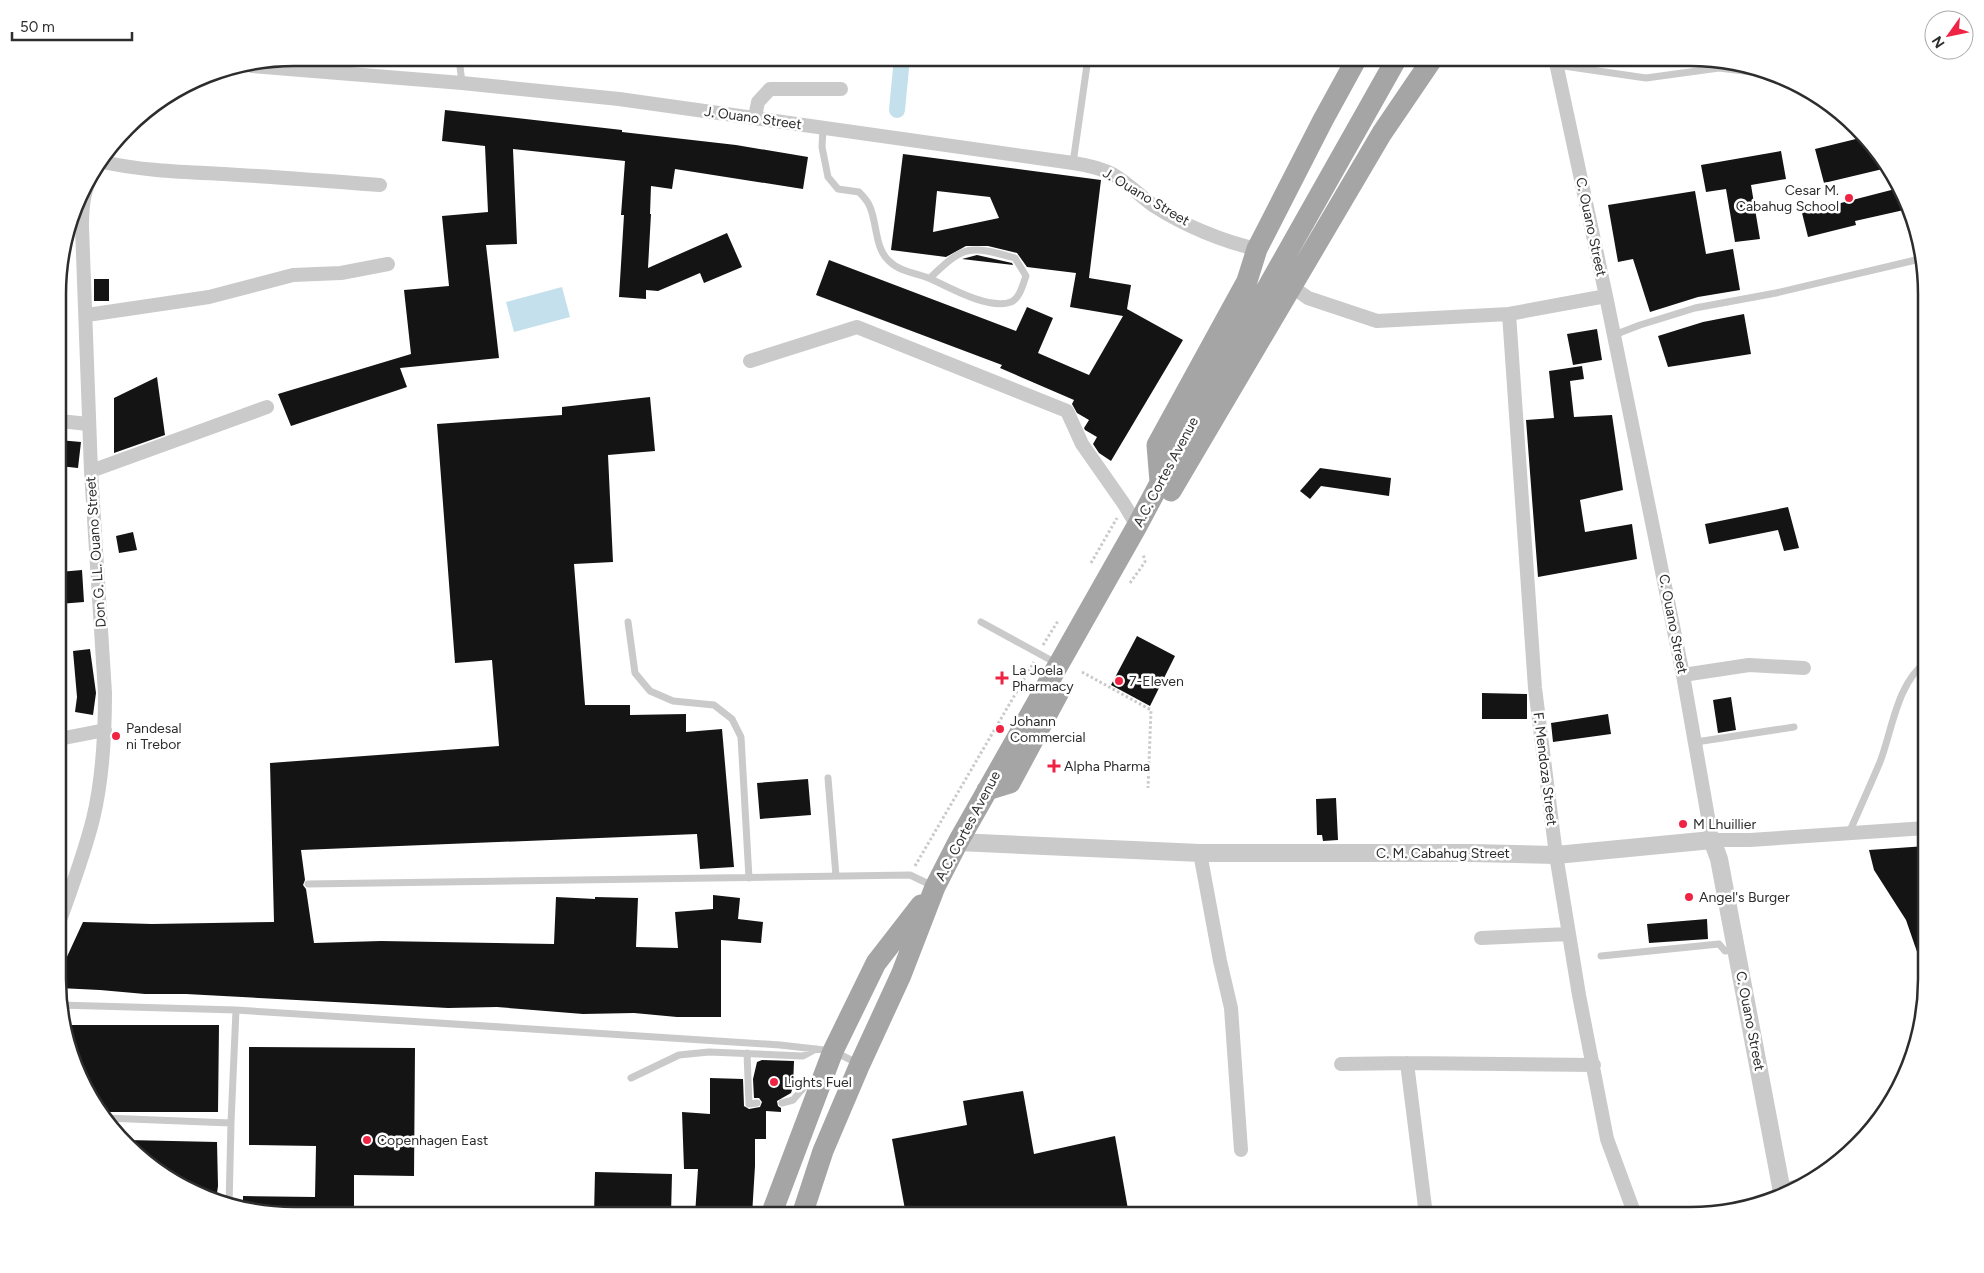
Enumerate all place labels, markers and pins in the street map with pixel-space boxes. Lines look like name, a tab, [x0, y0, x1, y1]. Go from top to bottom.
place label: Cesar M. Cabahug School	[1736, 182, 1839, 215]
marker: Cesar M. Cabahug School	[1843, 192, 1855, 204]
place label: La Joela Pharmacy	[1012, 662, 1074, 695]
marker: La Joela Pharmacy	[996, 672, 1008, 684]
place label: 7-Eleven	[1129, 673, 1184, 690]
marker: 7-Eleven	[1113, 675, 1125, 687]
place label: Johann Commercial	[1010, 713, 1085, 746]
place label: Pandesal ni Trebor	[126, 720, 182, 753]
marker: Johann Commercial	[994, 723, 1006, 735]
marker: Pandesal ni Trebor	[110, 730, 122, 742]
place label: Alpha Pharma	[1064, 758, 1150, 775]
marker: Alpha Pharma	[1048, 760, 1060, 772]
place label: M Lhuillier	[1693, 816, 1757, 833]
marker: M Lhuillier	[1677, 818, 1689, 830]
place label: Angel's Burger	[1699, 889, 1790, 906]
marker: Angel's Burger	[1683, 891, 1695, 903]
place label: Lights Fuel	[784, 1074, 852, 1091]
marker: Lights Fuel	[768, 1076, 780, 1088]
place label: Copenhagen East	[377, 1132, 488, 1149]
marker: Copenhagen East	[361, 1134, 373, 1146]

